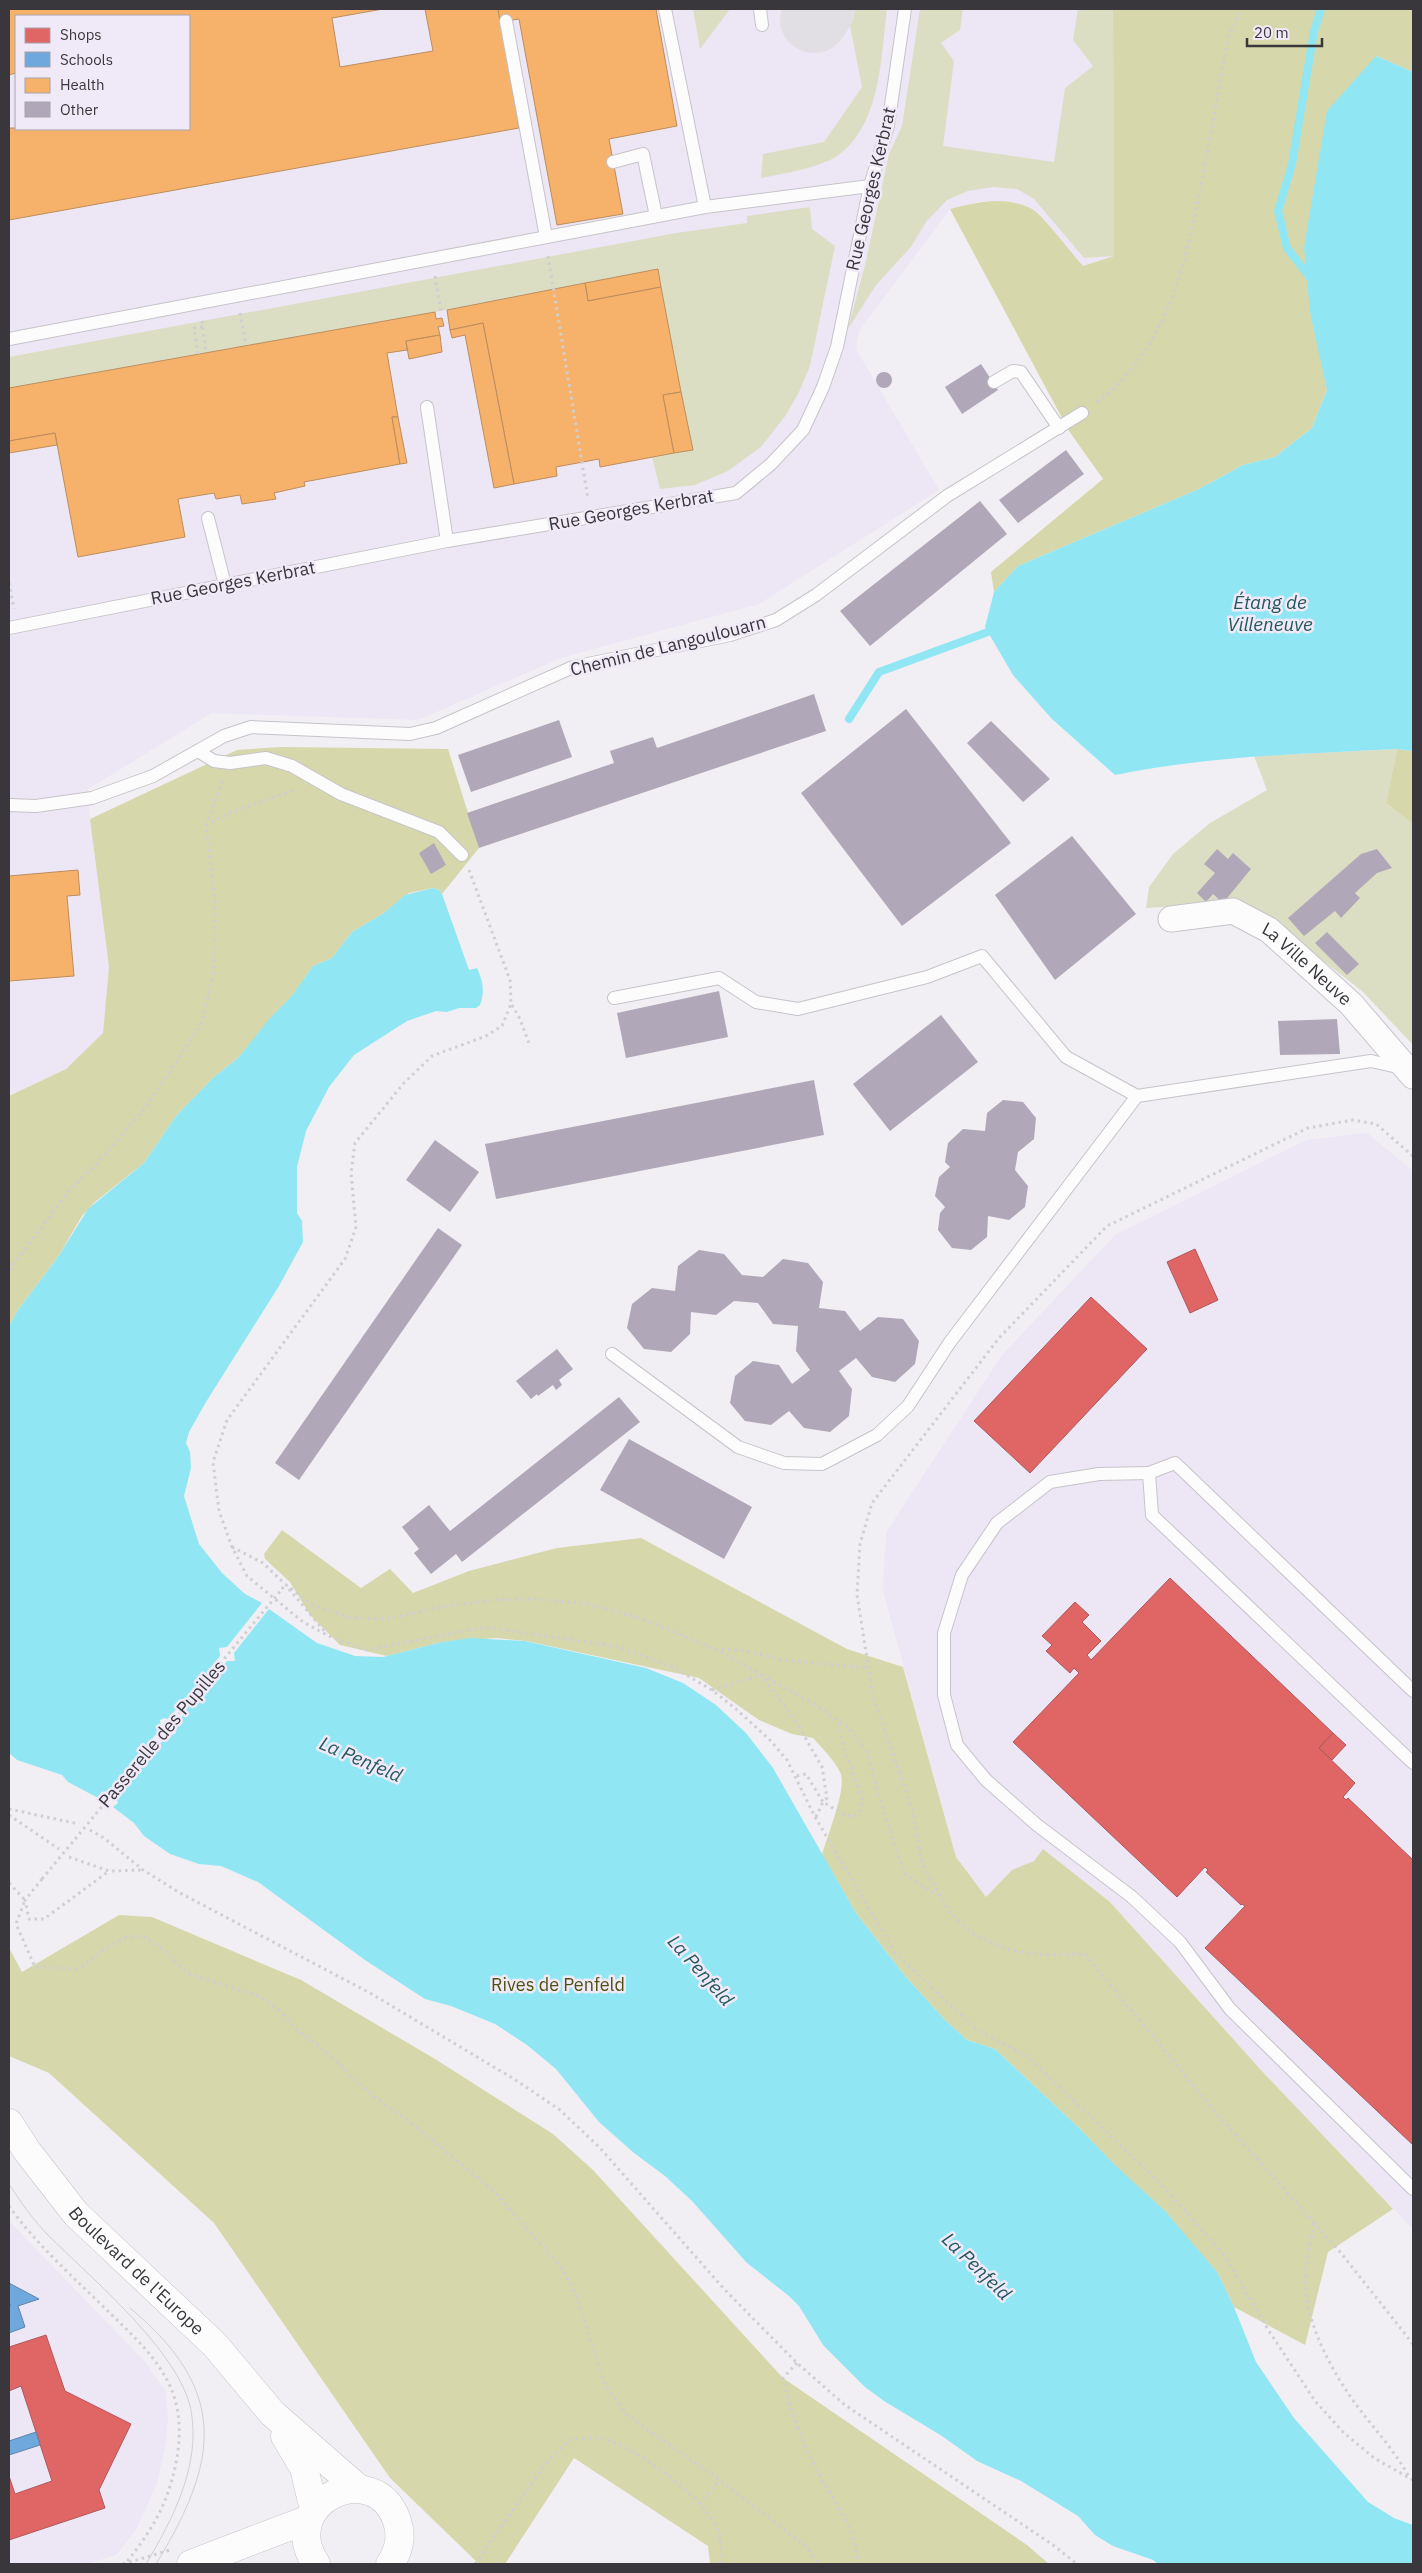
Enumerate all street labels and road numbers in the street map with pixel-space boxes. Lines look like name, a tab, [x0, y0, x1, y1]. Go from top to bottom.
street label: Rue Georges Kerbrat	[841, 105, 901, 273]
street label: Rue Georges Kerbrat	[547, 484, 715, 535]
street label: Rue Georges Kerbrat	[149, 555, 317, 610]
street label: Chemin de Langoulouarn	[568, 610, 768, 681]
street label: La Ville Neuve	[1259, 917, 1357, 1010]
street label: Passerelle des Pupilles	[93, 1655, 230, 1812]
street label: Boulevard de l'Europe	[64, 2202, 209, 2340]

